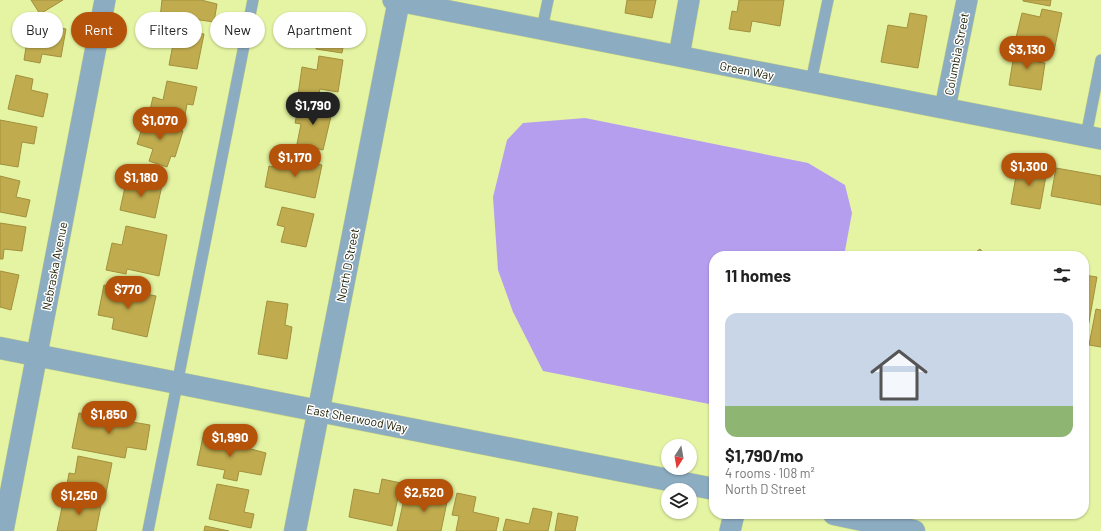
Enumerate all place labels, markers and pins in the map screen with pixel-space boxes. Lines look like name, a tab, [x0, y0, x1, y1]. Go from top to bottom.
pin: $3,130	[994, 36, 1060, 70]
pin: $1,790	[280, 92, 346, 126]
pin: $1,070	[127, 107, 193, 141]
pin: $1,170	[262, 144, 328, 178]
pin: $1,300	[996, 153, 1062, 187]
pin: $1,180	[108, 164, 174, 198]
pin: $770	[104, 276, 152, 310]
pin: $1,850	[76, 401, 142, 435]
pin: $1,990	[197, 424, 263, 458]
pin: $2,520	[391, 479, 457, 513]
pin: $1,250	[46, 482, 112, 516]

